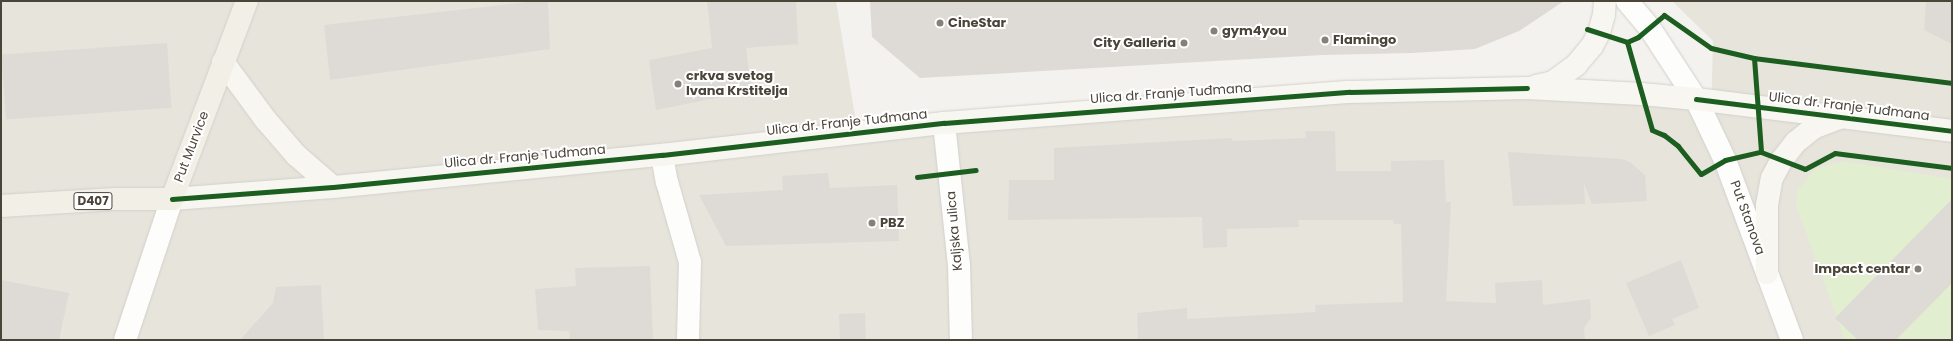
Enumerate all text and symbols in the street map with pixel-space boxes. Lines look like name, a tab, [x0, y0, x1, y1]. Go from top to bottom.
place label: CineStar	[948, 15, 1006, 31]
marker: CineStar	[935, 18, 945, 28]
place label: gym4you	[1222, 23, 1287, 39]
marker: gym4you	[1209, 26, 1219, 36]
place label: Flamingo	[1333, 32, 1396, 48]
place label: City Galleria	[1093, 35, 1176, 51]
marker: Flamingo	[1320, 35, 1330, 45]
marker: City Galleria	[1179, 38, 1189, 48]
place label: crkva svetog Ivana Krstitelja	[686, 69, 788, 100]
marker: crkva svetog Ivana Krstitelja	[673, 79, 683, 89]
street label: Ulica dr. Franje Tuđmana	[1090, 81, 1252, 107]
street label: Ulica dr. Franje Tuđmana	[1768, 89, 1930, 125]
street label: Ulica dr. Franje Tuđmana	[766, 107, 928, 139]
street label: Put Murvice	[171, 109, 213, 185]
street label: Ulica dr. Franje Tuđmana	[444, 142, 606, 172]
street label: Put Stanova	[1726, 179, 1768, 257]
street label: Kaljska ulica	[944, 190, 966, 272]
road number: D407	[73, 191, 113, 211]
place label: PBZ	[880, 215, 904, 231]
marker: PBZ	[867, 218, 877, 228]
place label: Impact centar	[1815, 261, 1910, 277]
marker: Impact centar	[1913, 264, 1923, 274]

